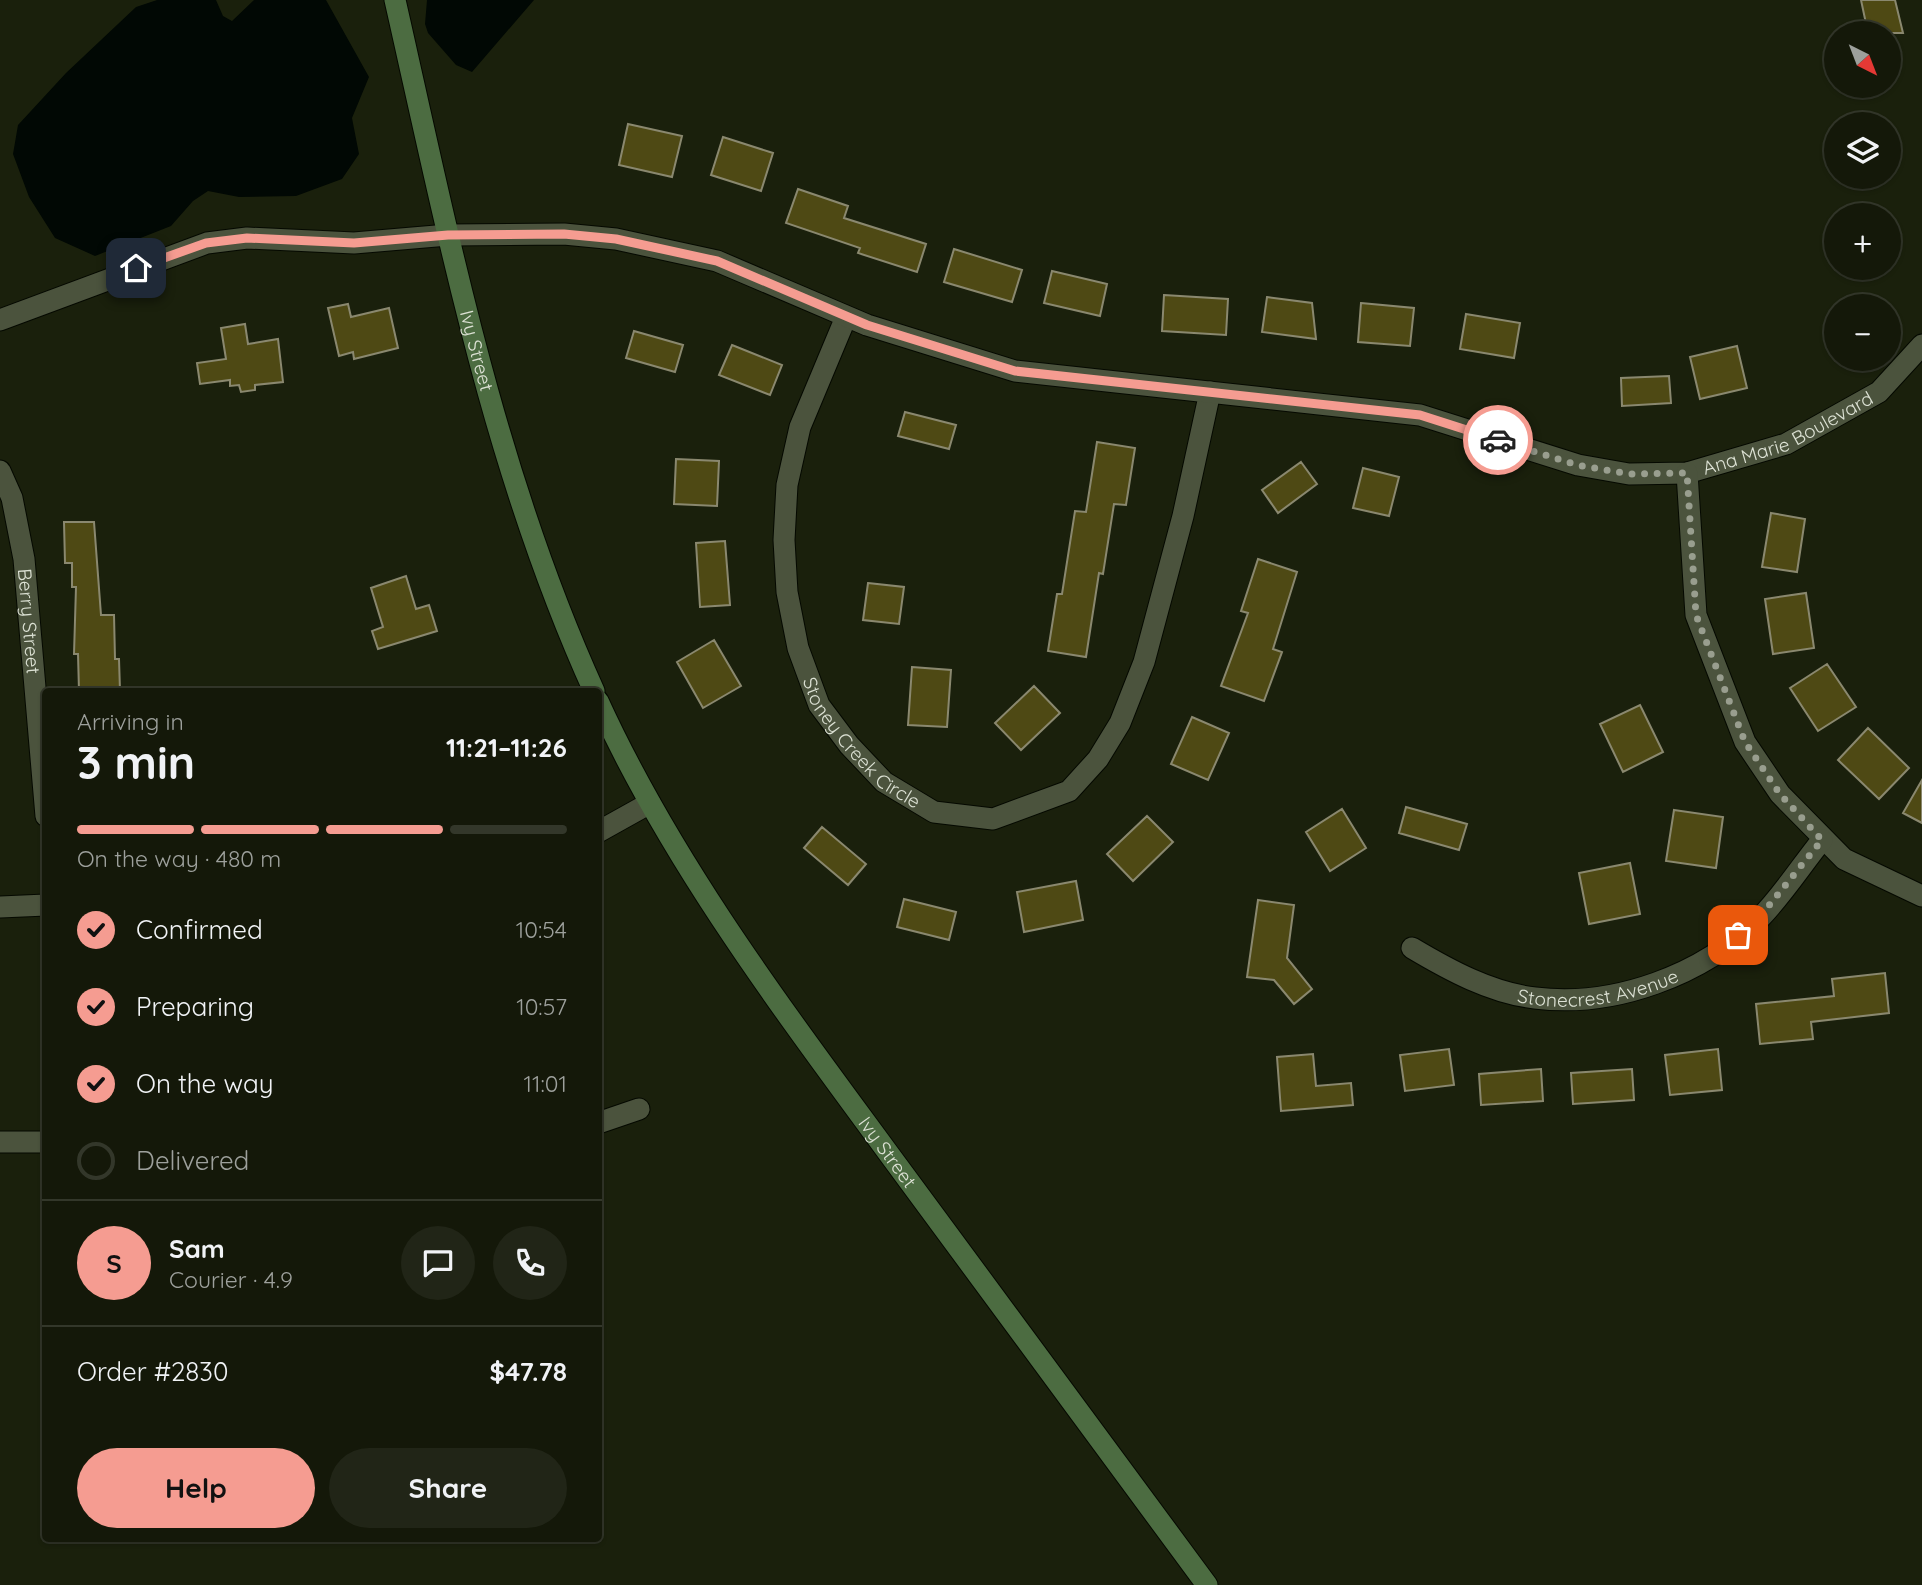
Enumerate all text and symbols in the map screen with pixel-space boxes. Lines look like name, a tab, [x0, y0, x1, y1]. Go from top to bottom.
north arrow	[1824, 21, 1900, 98]
map controls	[1824, 21, 1901, 371]
button: layers	[1824, 112, 1901, 189]
button: +	[1824, 203, 1901, 280]
pin	[106, 238, 166, 298]
icon: home	[117, 249, 155, 287]
button: −	[1824, 294, 1901, 371]
street label: Ivy Street	[455, 308, 499, 394]
street label: Ana Marie Boulevard	[1700, 386, 1877, 480]
courier	[1463, 405, 1533, 475]
icon: car	[1479, 421, 1517, 459]
street label: Berry Street	[13, 567, 46, 675]
street label: Stoney Creek Circle	[798, 674, 925, 813]
text: Arriving in	[77, 707, 184, 736]
text: 11:21–11:26	[446, 731, 567, 764]
text: 3 min	[77, 733, 195, 791]
text: On the way · 480 m	[77, 844, 281, 873]
pin	[1708, 905, 1768, 965]
icon: check	[77, 911, 115, 949]
text: Confirmed	[136, 913, 263, 946]
text: 10:54	[516, 915, 567, 944]
icon: bag	[1719, 916, 1757, 954]
street label: Stonecrest Avenue	[1516, 964, 1682, 1012]
icon: check	[77, 988, 115, 1026]
text: Preparing	[136, 990, 254, 1023]
text: 10:57	[516, 992, 567, 1021]
icon: check	[77, 1065, 115, 1103]
text: On the way	[136, 1067, 274, 1100]
text: 11:01	[523, 1069, 567, 1098]
street label: Ivy Street	[853, 1112, 922, 1193]
text: Delivered	[136, 1144, 249, 1177]
button: chat	[401, 1226, 475, 1300]
button: phone	[493, 1226, 567, 1300]
text: Sam	[169, 1232, 225, 1265]
text: S	[106, 1247, 122, 1280]
text: Courier · 4.9	[169, 1265, 293, 1294]
text: Order #2830	[77, 1355, 228, 1388]
text: $47.78	[490, 1355, 567, 1388]
button: Help	[77, 1448, 315, 1528]
button: Share	[329, 1448, 567, 1528]

